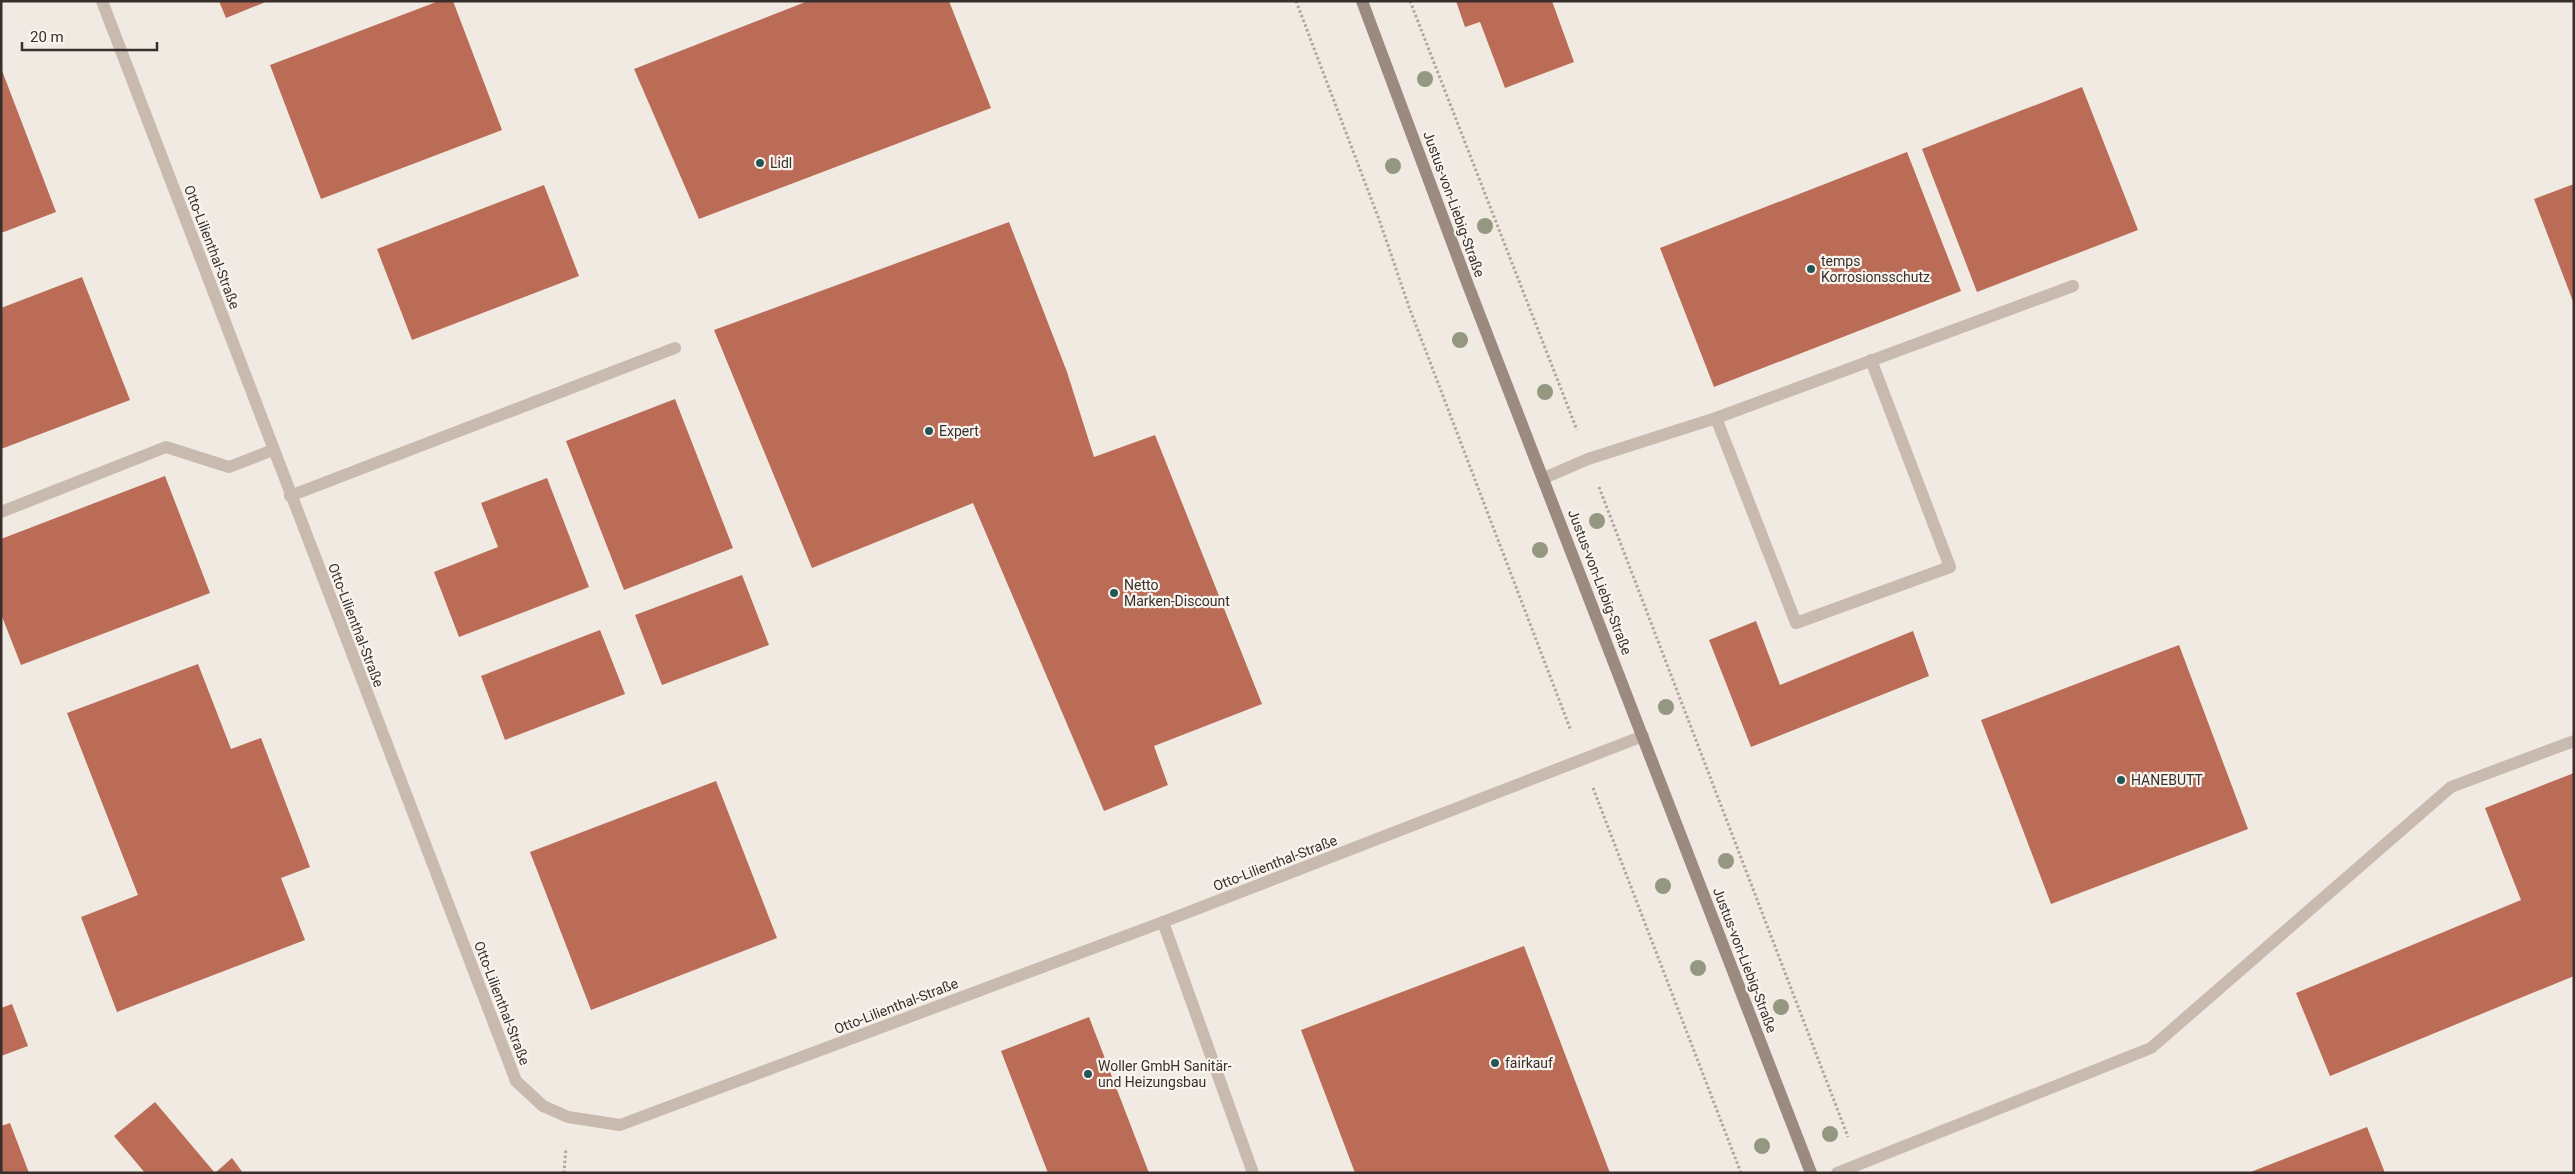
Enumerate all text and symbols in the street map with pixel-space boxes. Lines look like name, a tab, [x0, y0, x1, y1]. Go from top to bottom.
scale bar	[22, 20, 158, 52]
text: 20 m	[30, 28, 64, 46]
street label: Justus-von-Liebig-Straße	[1420, 129, 1488, 279]
place label: Lidl	[770, 155, 792, 171]
marker: Lidl	[754, 157, 766, 169]
street label: Otto-Lilienthal-Straße	[181, 183, 243, 311]
place label: temps Korrosionsschutz	[1821, 253, 1930, 285]
marker: temps Korrosionsschutz	[1805, 263, 1817, 275]
place label: Expert	[939, 423, 979, 439]
marker: Expert	[923, 425, 935, 437]
street label: Justus-von-Liebig-Straße	[1565, 507, 1635, 657]
street label: Otto-Lilienthal-Straße	[325, 561, 387, 689]
place label: Netto Marken-Discount	[1124, 577, 1230, 609]
marker: Netto Marken-Discount	[1108, 587, 1120, 599]
place label: HANEBUTT	[2131, 772, 2203, 788]
marker: HANEBUTT	[2115, 774, 2127, 786]
street label: Otto-Lilienthal-Straße	[1211, 832, 1339, 894]
street label: Justus-von-Liebig-Straße	[1710, 885, 1780, 1035]
street label: Otto-Lilienthal-Straße	[471, 939, 533, 1067]
street label: Otto-Lilienthal-Straße	[832, 975, 960, 1037]
place label: fairkauf	[1505, 1055, 1553, 1071]
marker: fairkauf	[1489, 1057, 1501, 1069]
place label: Woller GmbH Sanitär- und Heizungsbau	[1098, 1058, 1232, 1090]
marker: Woller GmbH Sanitär- und Heizungsbau	[1082, 1068, 1094, 1080]

